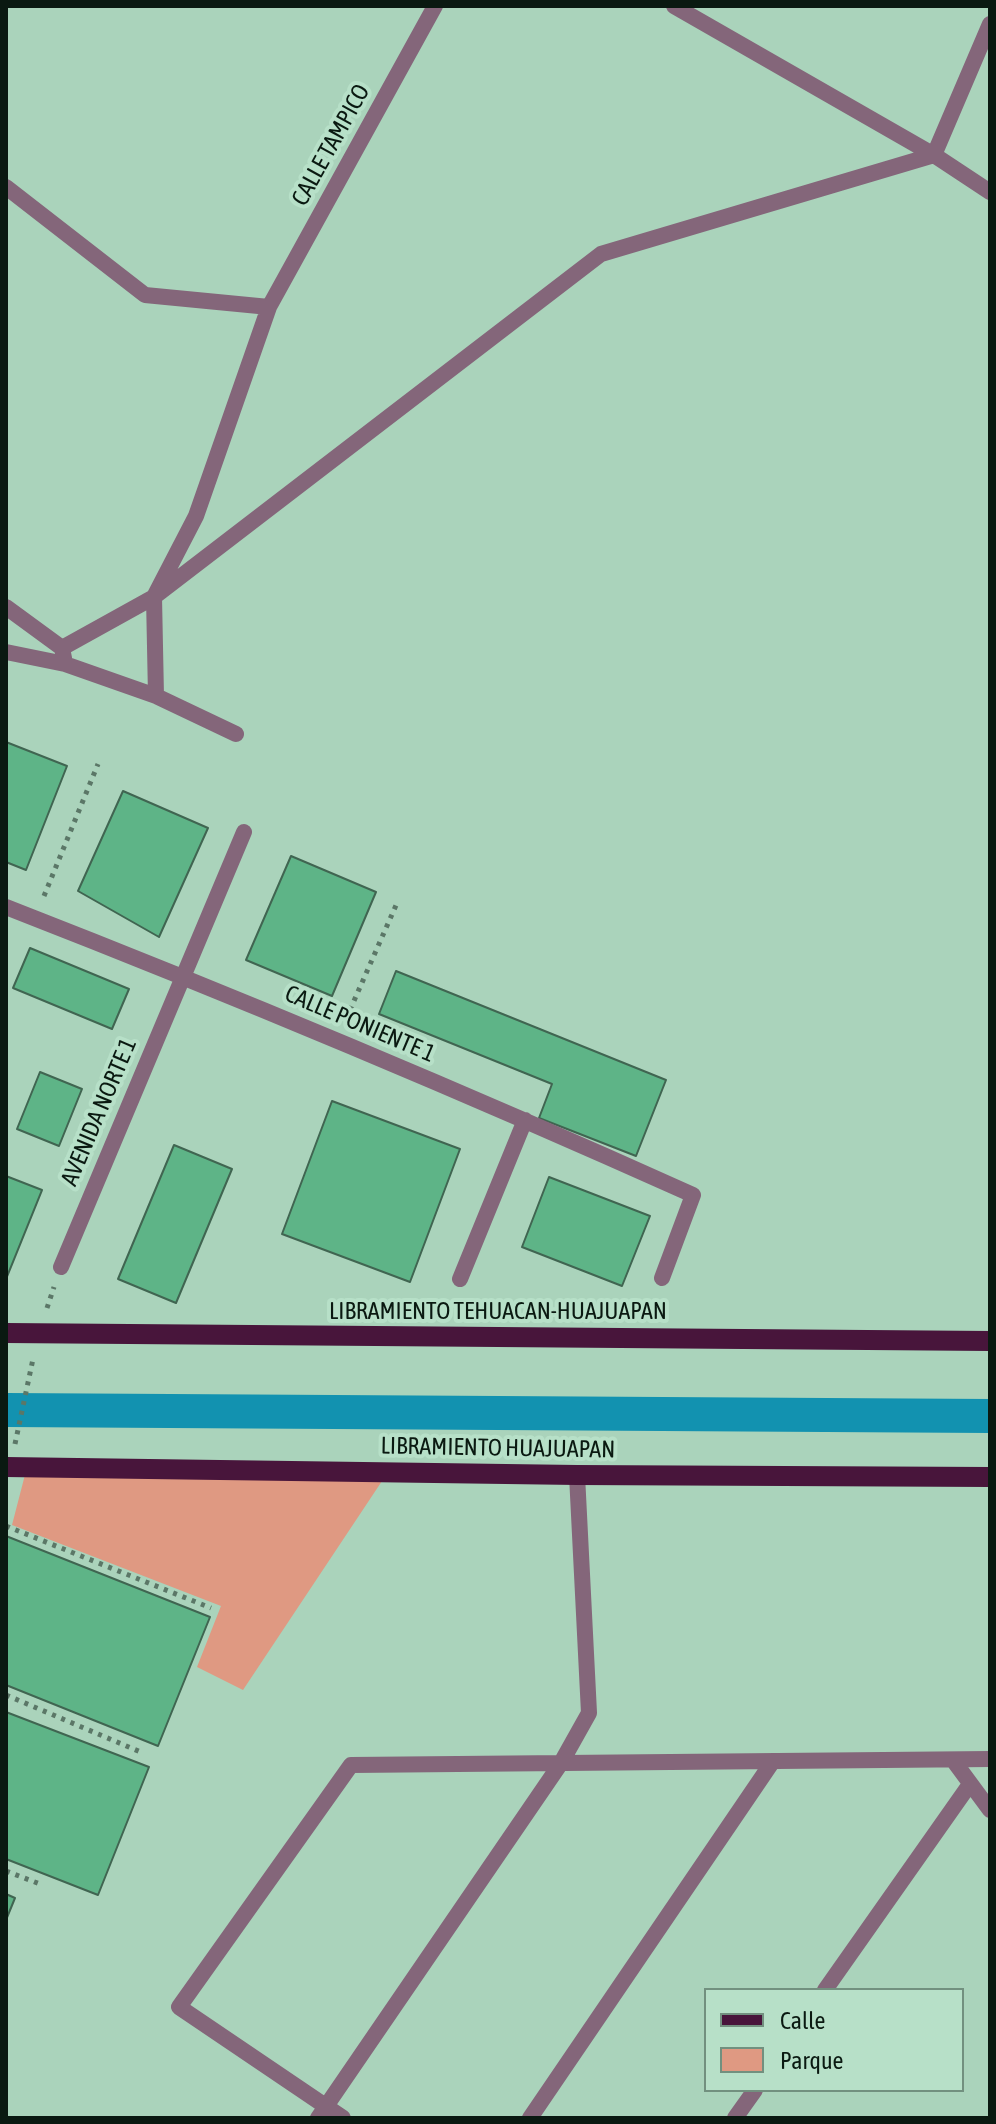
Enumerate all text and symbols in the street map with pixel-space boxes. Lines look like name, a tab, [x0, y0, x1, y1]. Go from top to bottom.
street label: CALLE TAMPICO	[286, 79, 376, 211]
street label: CALLE PONIENTE 1	[281, 979, 439, 1069]
street label: AVENIDA NORTE 1	[55, 1034, 143, 1190]
street label: LIBRAMIENTO TEHUACAN-HUAJUAPAN	[329, 1297, 667, 1325]
street label: LIBRAMIENTO HUAJUAPAN	[380, 1432, 616, 1464]
legend	[704, 1988, 964, 2092]
text: Calle	[780, 2007, 825, 2034]
text: Parque	[780, 2047, 843, 2074]

